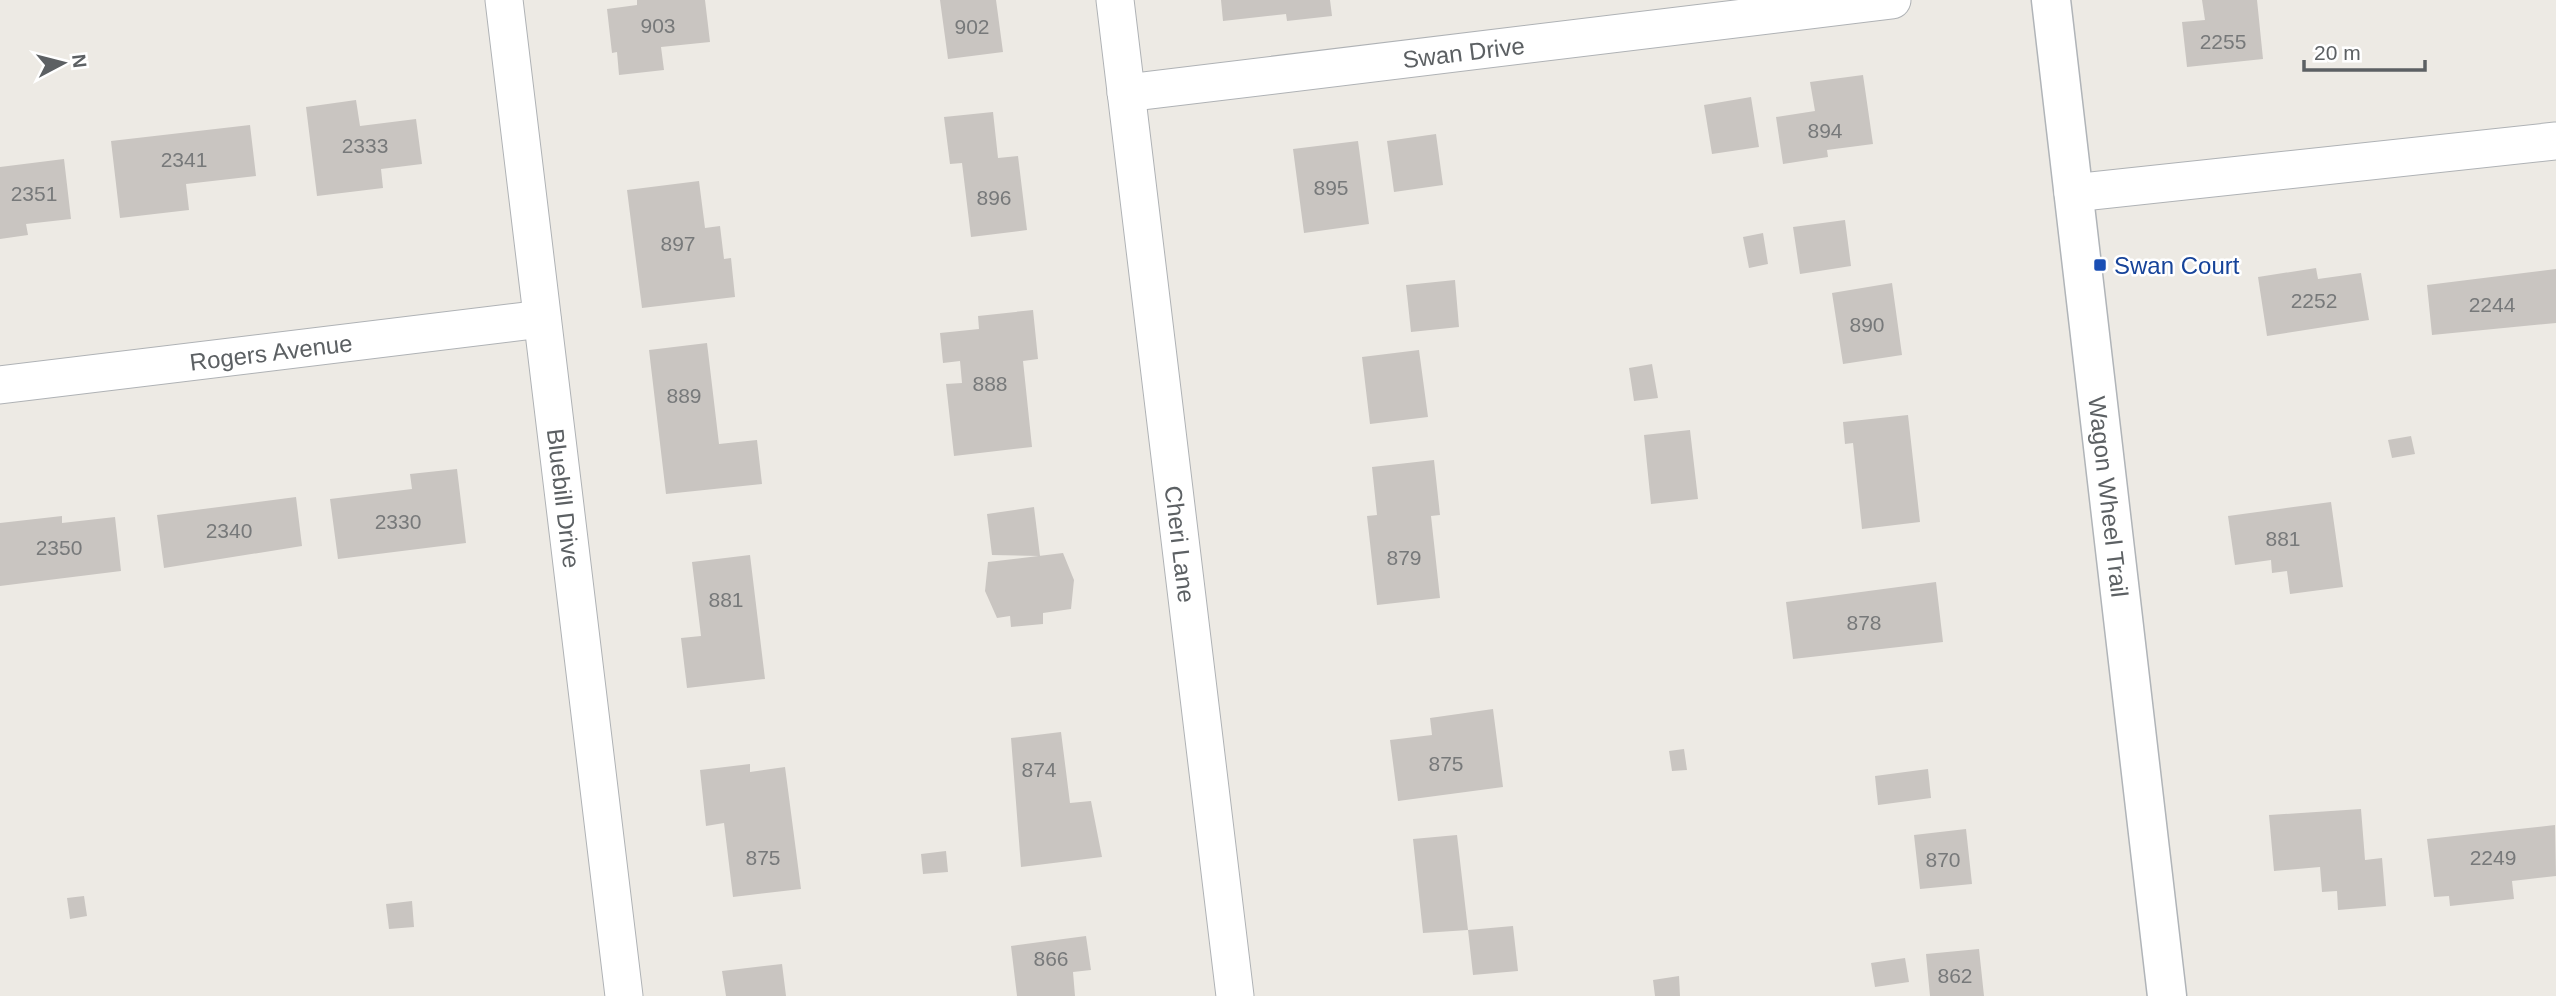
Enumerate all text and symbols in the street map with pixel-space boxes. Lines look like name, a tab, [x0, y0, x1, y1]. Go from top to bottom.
house number: 903	[640, 14, 676, 37]
house number: 902	[954, 15, 990, 38]
north arrow	[28, 28, 98, 98]
scale bar	[2304, 28, 2425, 72]
house number: 2255	[2200, 30, 2246, 53]
street label: Swan Drive	[1401, 31, 1526, 73]
text: 20 m	[2314, 41, 2361, 64]
text: N	[68, 53, 91, 69]
house number: 894	[1807, 119, 1843, 142]
house number: 2333	[342, 134, 388, 157]
house number: 2341	[161, 148, 207, 171]
house number: 895	[1313, 176, 1349, 199]
house number: 2351	[11, 182, 57, 205]
house number: 896	[976, 186, 1012, 209]
house number: 897	[660, 232, 696, 255]
place label: Swan Court	[2114, 252, 2240, 279]
marker: Swan Court	[2092, 257, 2108, 273]
house number: 2252	[2291, 289, 2337, 312]
house number: 2244	[2469, 293, 2516, 316]
house number: 890	[1849, 313, 1885, 336]
street label: Rogers Avenue	[188, 329, 354, 375]
house number: 888	[972, 372, 1008, 395]
house number: 889	[666, 384, 702, 407]
street label: Wagon Wheel Trail	[2084, 395, 2134, 599]
street label: Bluebill Drive	[542, 427, 586, 570]
street label: Cheri Lane	[1160, 484, 1201, 604]
house number: 2330	[375, 510, 421, 533]
house number: 2340	[206, 519, 252, 542]
house number: 881	[2265, 527, 2301, 550]
house number: 2350	[36, 536, 82, 559]
house number: 879	[1386, 546, 1422, 569]
house number: 881	[708, 588, 744, 611]
house number: 878	[1846, 611, 1882, 634]
house number: 875	[1428, 752, 1464, 775]
house number: 874	[1021, 758, 1057, 781]
house number: 875	[745, 846, 781, 869]
house number: 2249	[2470, 846, 2516, 869]
house number: 870	[1925, 848, 1961, 871]
house number: 866	[1033, 947, 1069, 970]
house number: 862	[1937, 964, 1973, 987]

